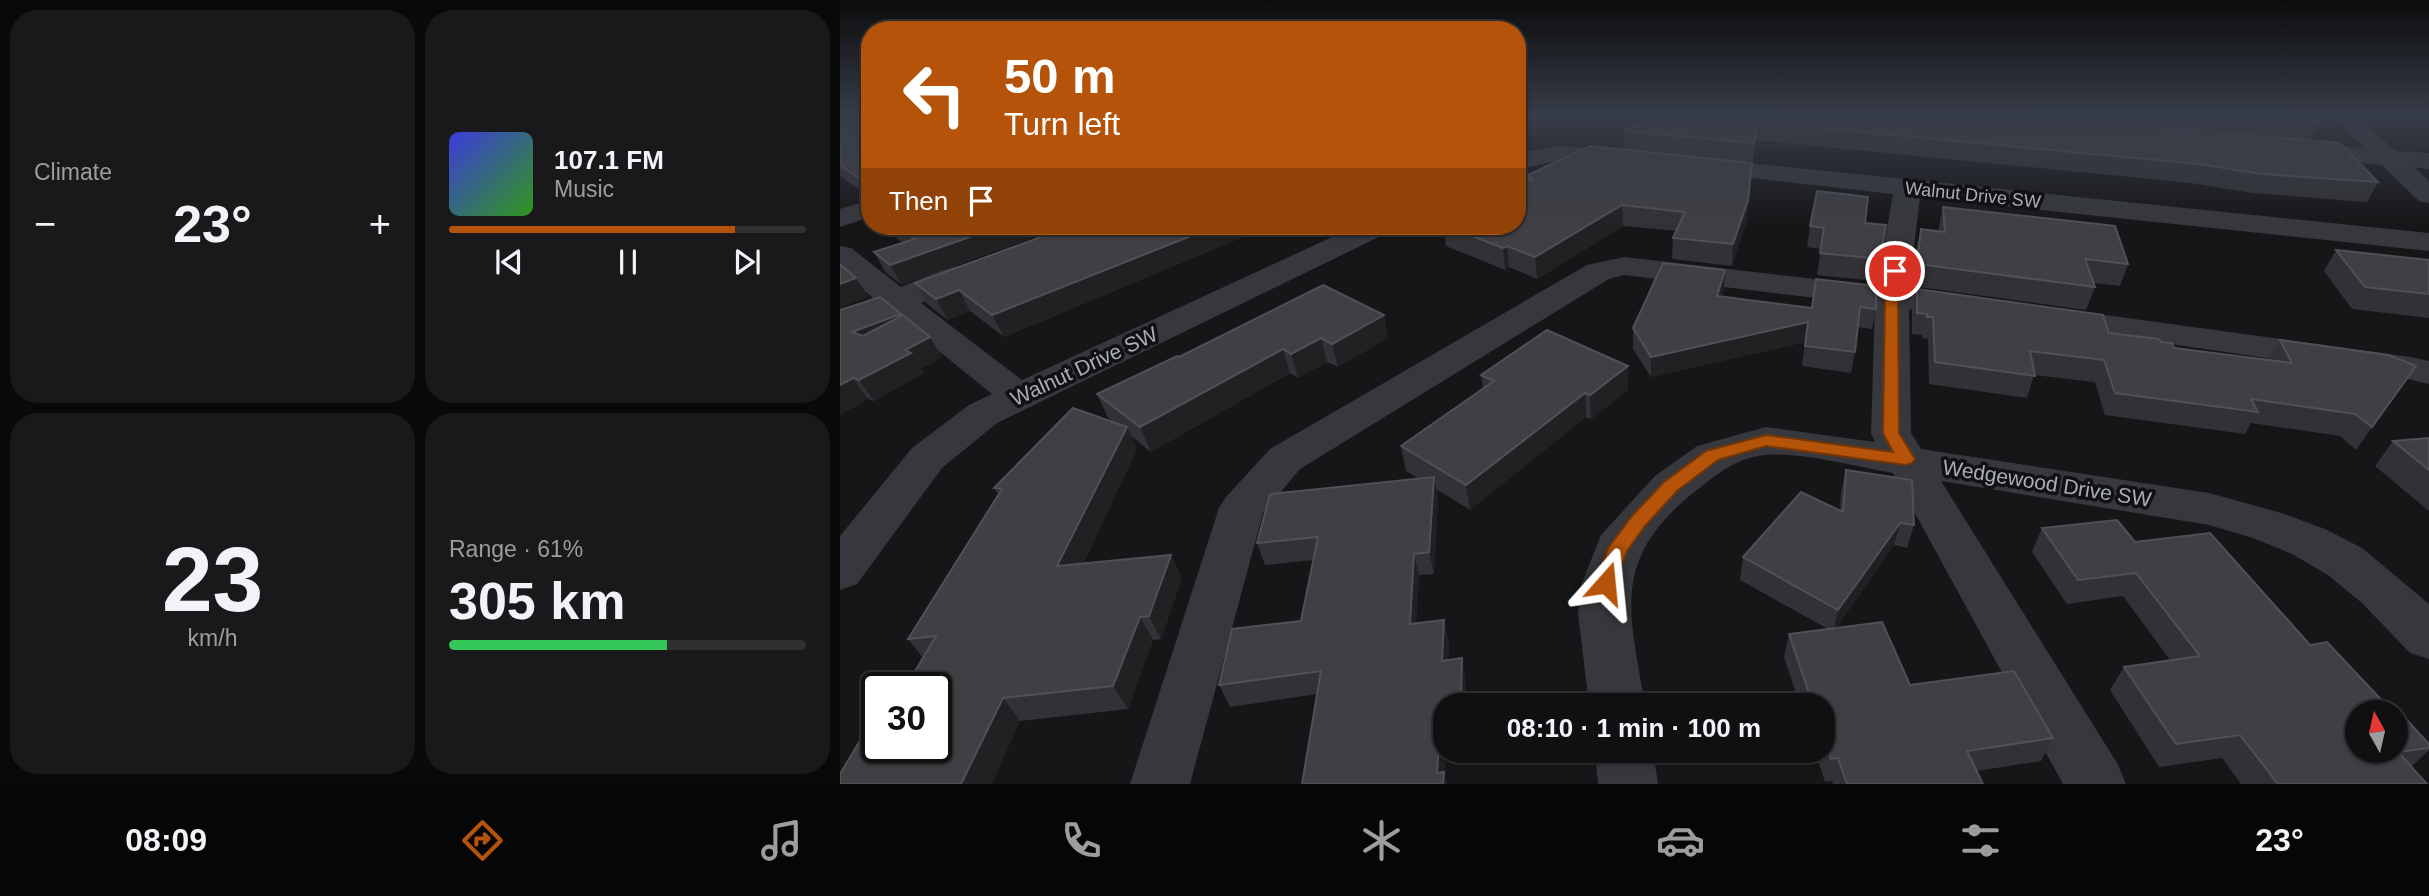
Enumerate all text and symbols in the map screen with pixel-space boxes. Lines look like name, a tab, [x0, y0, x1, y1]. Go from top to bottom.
icon: left	[889, 49, 980, 140]
text: 50 m	[1004, 49, 1116, 103]
text: Turn left	[1004, 106, 1120, 142]
text: 107.1 FM	[554, 145, 664, 175]
text: Climate	[34, 159, 112, 185]
text: Music	[554, 176, 614, 202]
street label: Walnut Drive SW	[1904, 178, 2042, 212]
icon: arrive	[962, 182, 1000, 220]
text: Then	[889, 186, 948, 216]
text: 23°	[173, 195, 252, 253]
text: −	[34, 203, 56, 245]
text: +	[369, 203, 391, 245]
pin	[1865, 241, 1925, 301]
icon: previous	[490, 243, 528, 281]
icon: pause	[609, 243, 647, 281]
icon: next	[728, 243, 766, 281]
icon: arrive	[1876, 252, 1914, 290]
street label: Walnut Drive SW	[1007, 322, 1161, 410]
street label: Wedgewood Drive SW	[1941, 455, 2153, 511]
text: 23	[162, 529, 263, 630]
text: Range · 61%	[449, 536, 583, 562]
position arrow	[1569, 546, 1643, 620]
text: 305 km	[449, 572, 625, 630]
text: km/h	[188, 625, 237, 651]
speed limit sign: 30	[861, 672, 952, 763]
north arrow	[2345, 700, 2408, 763]
map controls	[2345, 700, 2408, 763]
text: 08:10 · 1 min · 100 m	[1507, 713, 1761, 743]
icon: directions	[458, 816, 507, 865]
icon: music	[757, 816, 806, 865]
icon: phone	[1057, 816, 1106, 865]
icon: climate	[1357, 816, 1406, 865]
icon: car	[1656, 816, 1705, 865]
icon: filters	[1956, 816, 2005, 865]
text: 08:09	[125, 822, 207, 858]
text: 23°	[2255, 822, 2304, 858]

